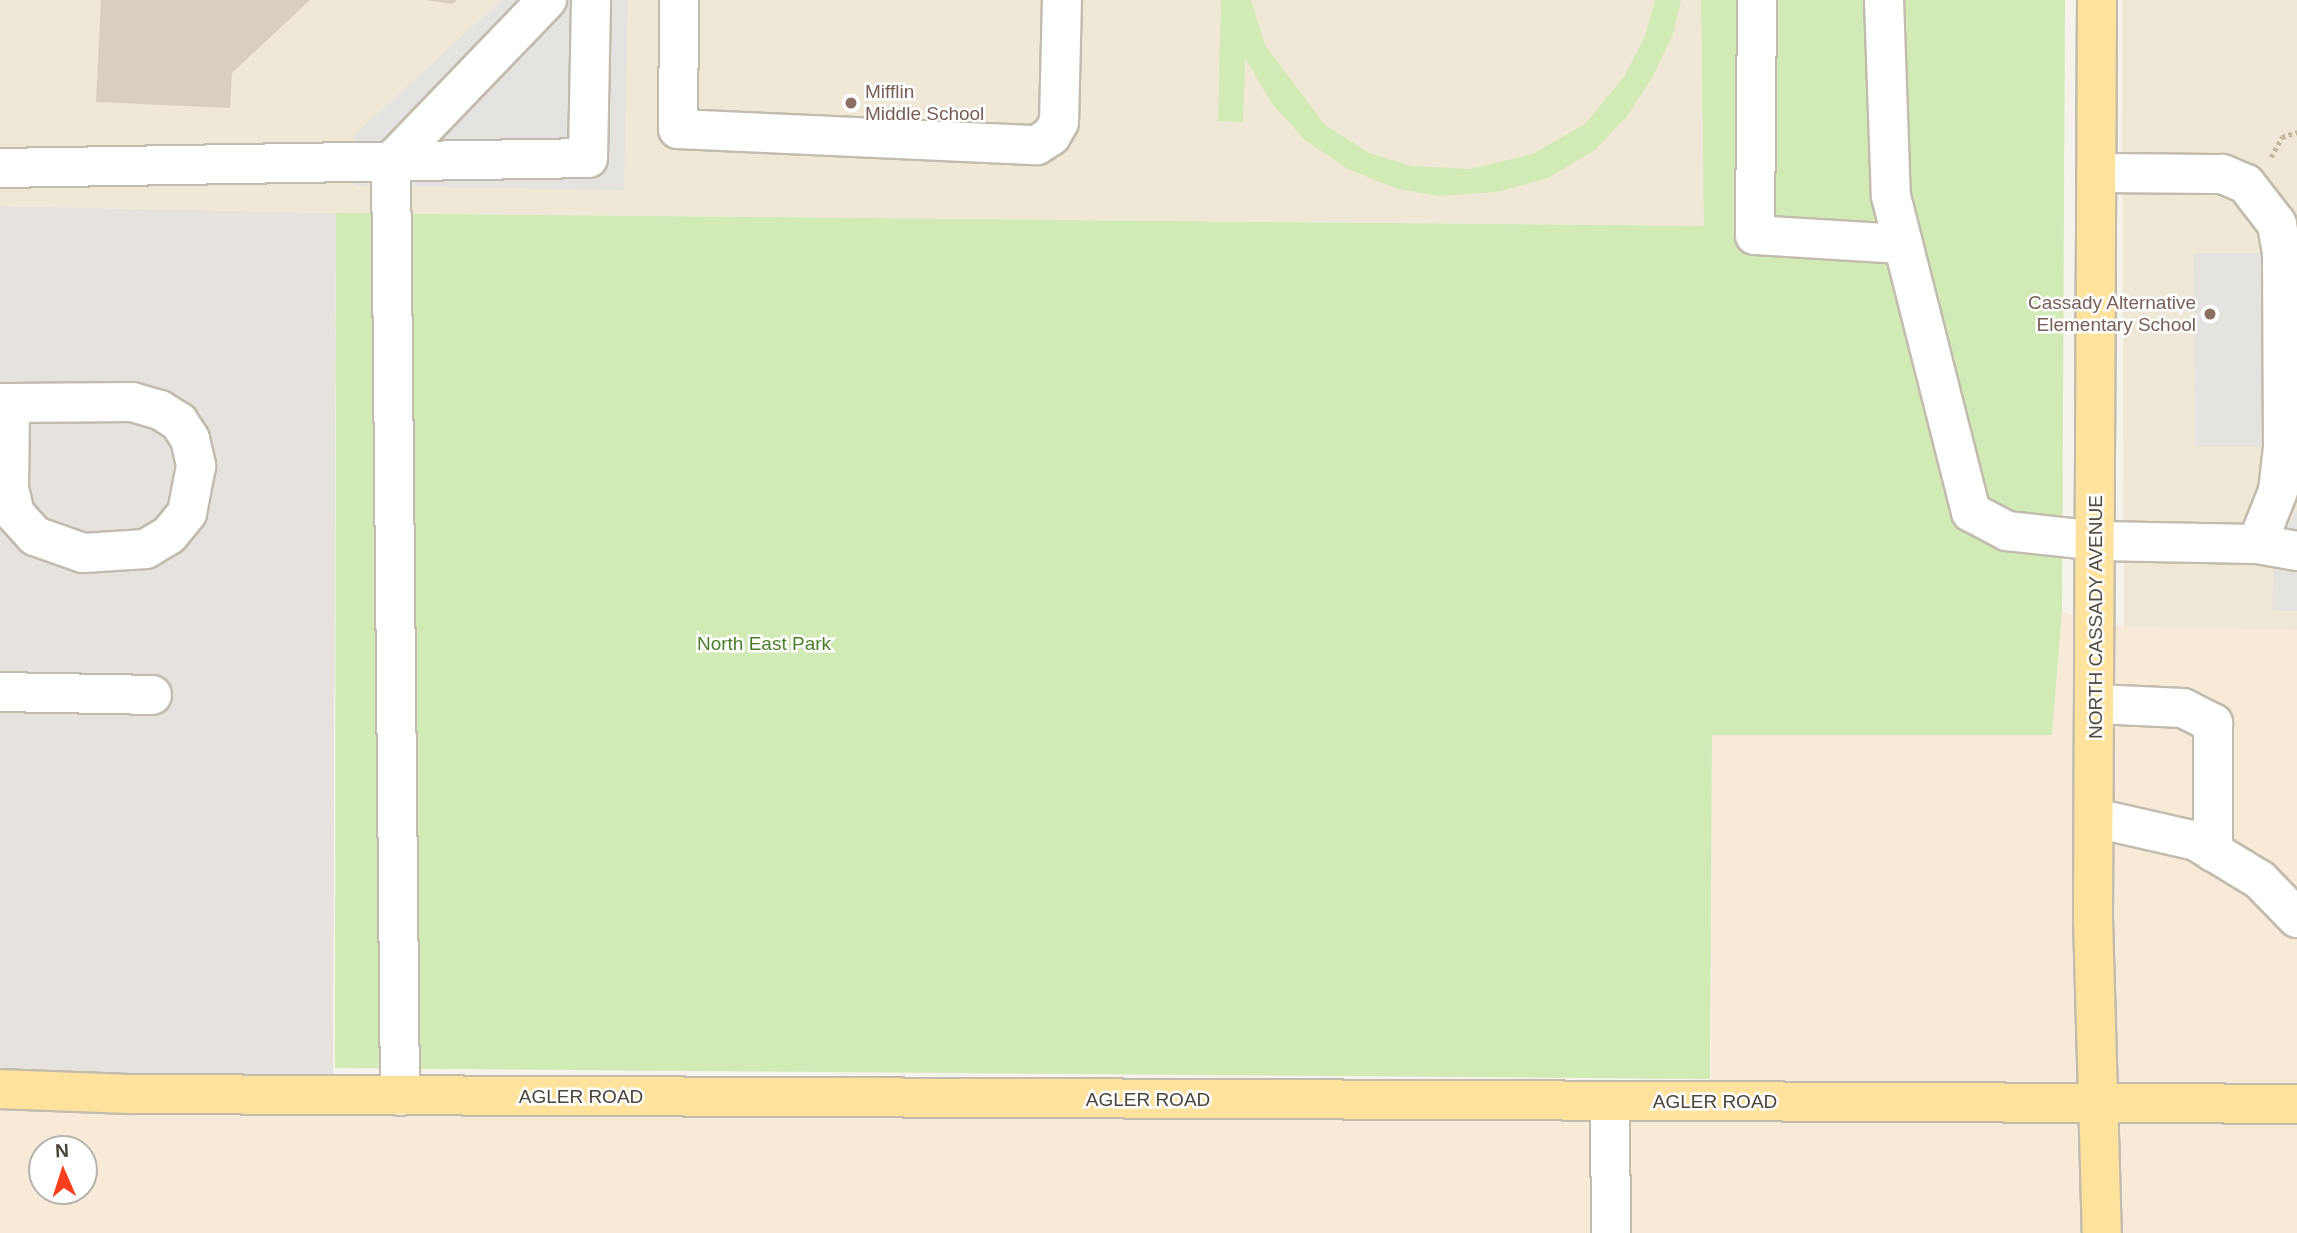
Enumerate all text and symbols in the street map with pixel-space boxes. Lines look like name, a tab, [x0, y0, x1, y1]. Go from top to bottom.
place label: Mifflin Middle School	[865, 81, 984, 125]
marker: Mifflin Middle School	[843, 95, 859, 111]
place label: Cassady Alternative Elementary School	[2027, 292, 2196, 336]
marker: Cassady Alternative Elementary School	[2202, 306, 2218, 322]
street label: NORTH CASSADY AVENUE	[2085, 494, 2107, 740]
park label: North East Park	[697, 633, 831, 655]
street label: AGLER ROAD	[519, 1086, 643, 1108]
street label: AGLER ROAD	[1086, 1089, 1210, 1111]
street label: AGLER ROAD	[1653, 1091, 1777, 1113]
north arrow	[28, 1135, 98, 1205]
text: N	[55, 1140, 69, 1161]

